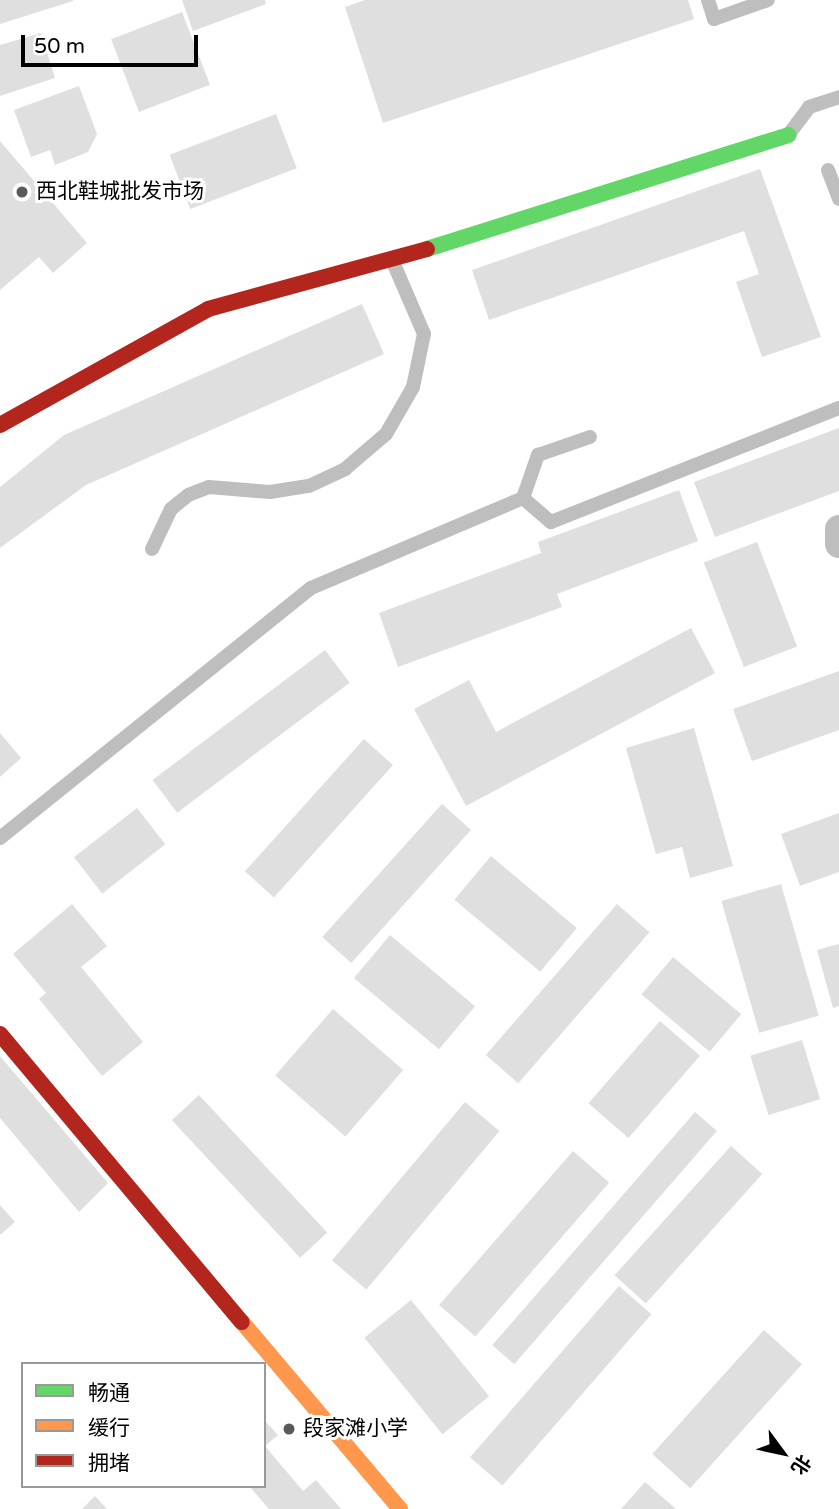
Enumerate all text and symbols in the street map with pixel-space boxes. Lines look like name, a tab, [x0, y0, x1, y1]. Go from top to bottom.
scale bar	[24, 21, 201, 65]
text: 50 m	[34, 34, 85, 59]
place label: 西北鞋城批发市场	[36, 179, 204, 205]
marker: 西北鞋城批发市场	[14, 184, 30, 200]
legend	[21, 1362, 266, 1488]
text: 畅通	[88, 1381, 130, 1406]
text: 缓行	[88, 1416, 130, 1441]
place label: 段家滩小学	[303, 1416, 408, 1442]
north arrow	[748, 1418, 818, 1488]
marker: 段家滩小学	[281, 1421, 297, 1437]
text: 北	[786, 1450, 815, 1478]
text: 拥堵	[88, 1451, 130, 1476]

